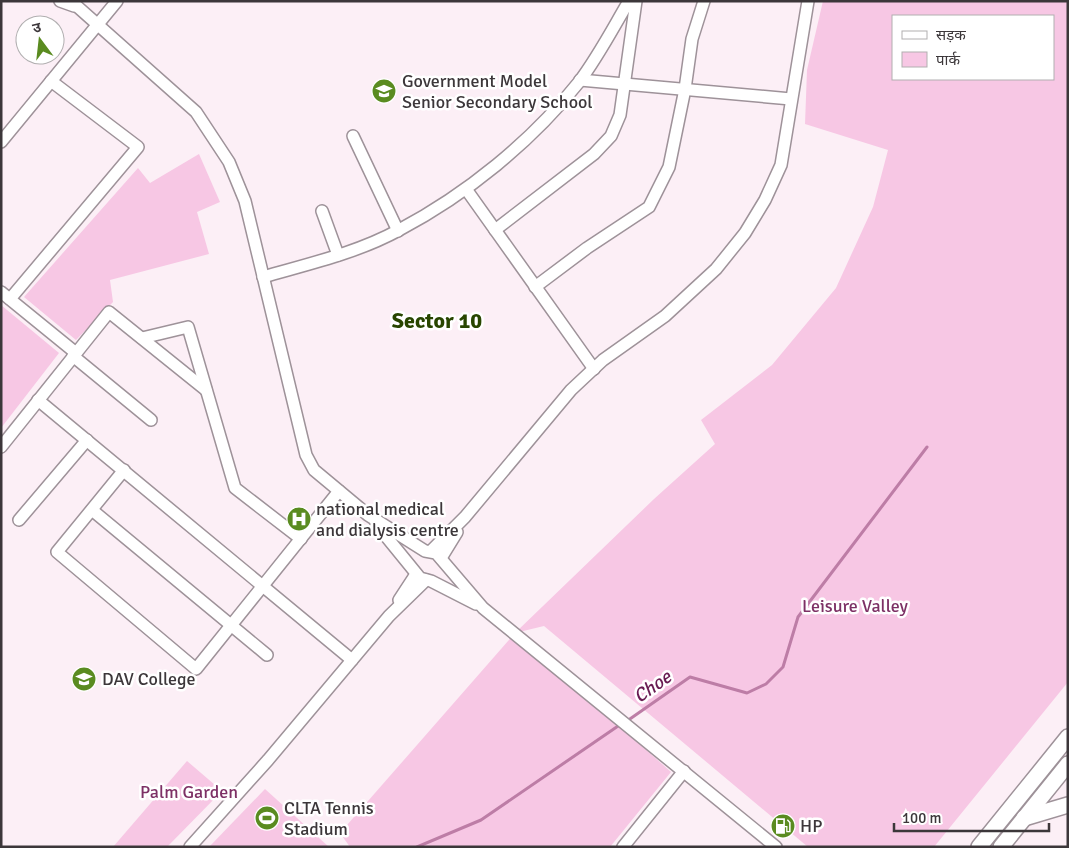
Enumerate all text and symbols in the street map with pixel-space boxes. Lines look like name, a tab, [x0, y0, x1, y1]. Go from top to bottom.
north arrow	[15, 15, 65, 65]
legend	[892, 15, 1054, 80]
text: उ	[31, 18, 44, 37]
text: सड़क	[936, 26, 966, 44]
text: पार्क	[936, 51, 960, 69]
place label: Government Model Senior Secondary School	[402, 70, 593, 113]
school or university icon: Government Model Senior Secondary School	[371, 78, 397, 104]
district label: Sector 10	[392, 307, 482, 334]
place label: national medical and dialysis centre	[316, 498, 459, 541]
hospital icon: national medical and dialysis centre	[286, 506, 312, 532]
park label: Leisure Valley	[802, 595, 909, 617]
water label: Choe	[629, 664, 678, 708]
school or university icon: DAV College	[71, 666, 97, 692]
place label: DAV College	[102, 668, 196, 690]
park label: Palm Garden	[140, 781, 238, 803]
place label: CLTA Tennis Stadium	[284, 797, 374, 840]
scale bar	[894, 800, 1049, 832]
sports icon: CLTA Tennis Stadium	[254, 805, 280, 831]
text: 100 m	[902, 809, 942, 827]
fuel station icon: HP	[770, 813, 796, 839]
place label: HP	[800, 815, 822, 837]

